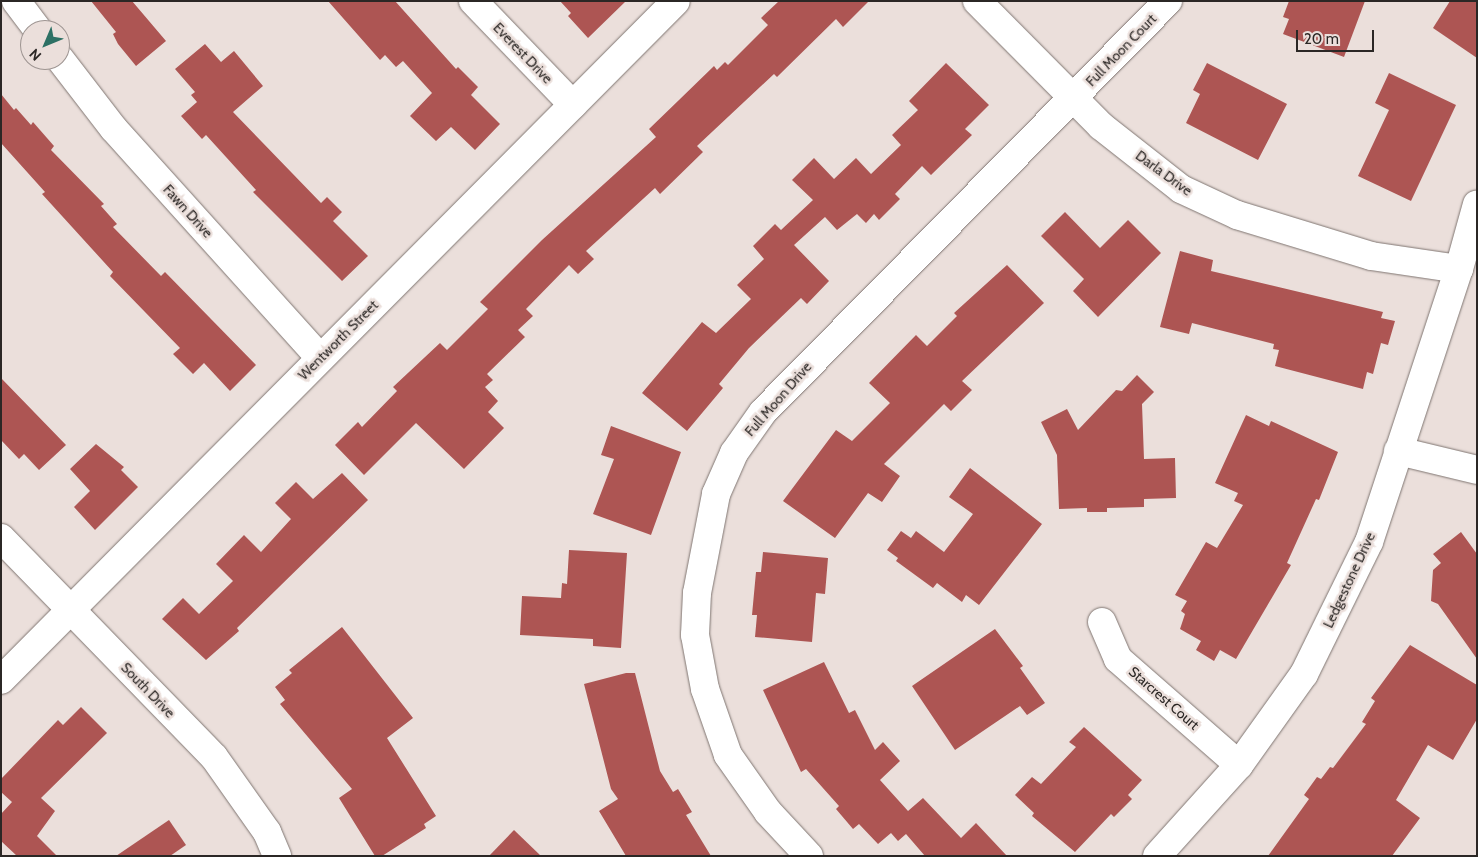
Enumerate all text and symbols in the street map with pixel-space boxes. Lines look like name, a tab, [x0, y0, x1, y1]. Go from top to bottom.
street label: Full Moon Court	[1082, 10, 1160, 90]
street label: Everest Drive	[490, 19, 556, 87]
north arrow	[20, 20, 70, 70]
scale bar	[1298, 20, 1376, 52]
text: 20 m	[1304, 30, 1339, 48]
text: N	[25, 45, 45, 65]
street label: Darla Drive	[1132, 147, 1196, 199]
street label: Fawn Drive	[160, 181, 216, 241]
street label: Wentworth Street	[295, 297, 381, 383]
street label: Full Moon Drive	[741, 358, 815, 440]
street label: Ledgestone Drive	[1319, 529, 1379, 631]
street label: South Drive	[118, 659, 178, 721]
street label: Starcrest Court	[1125, 663, 1203, 733]

